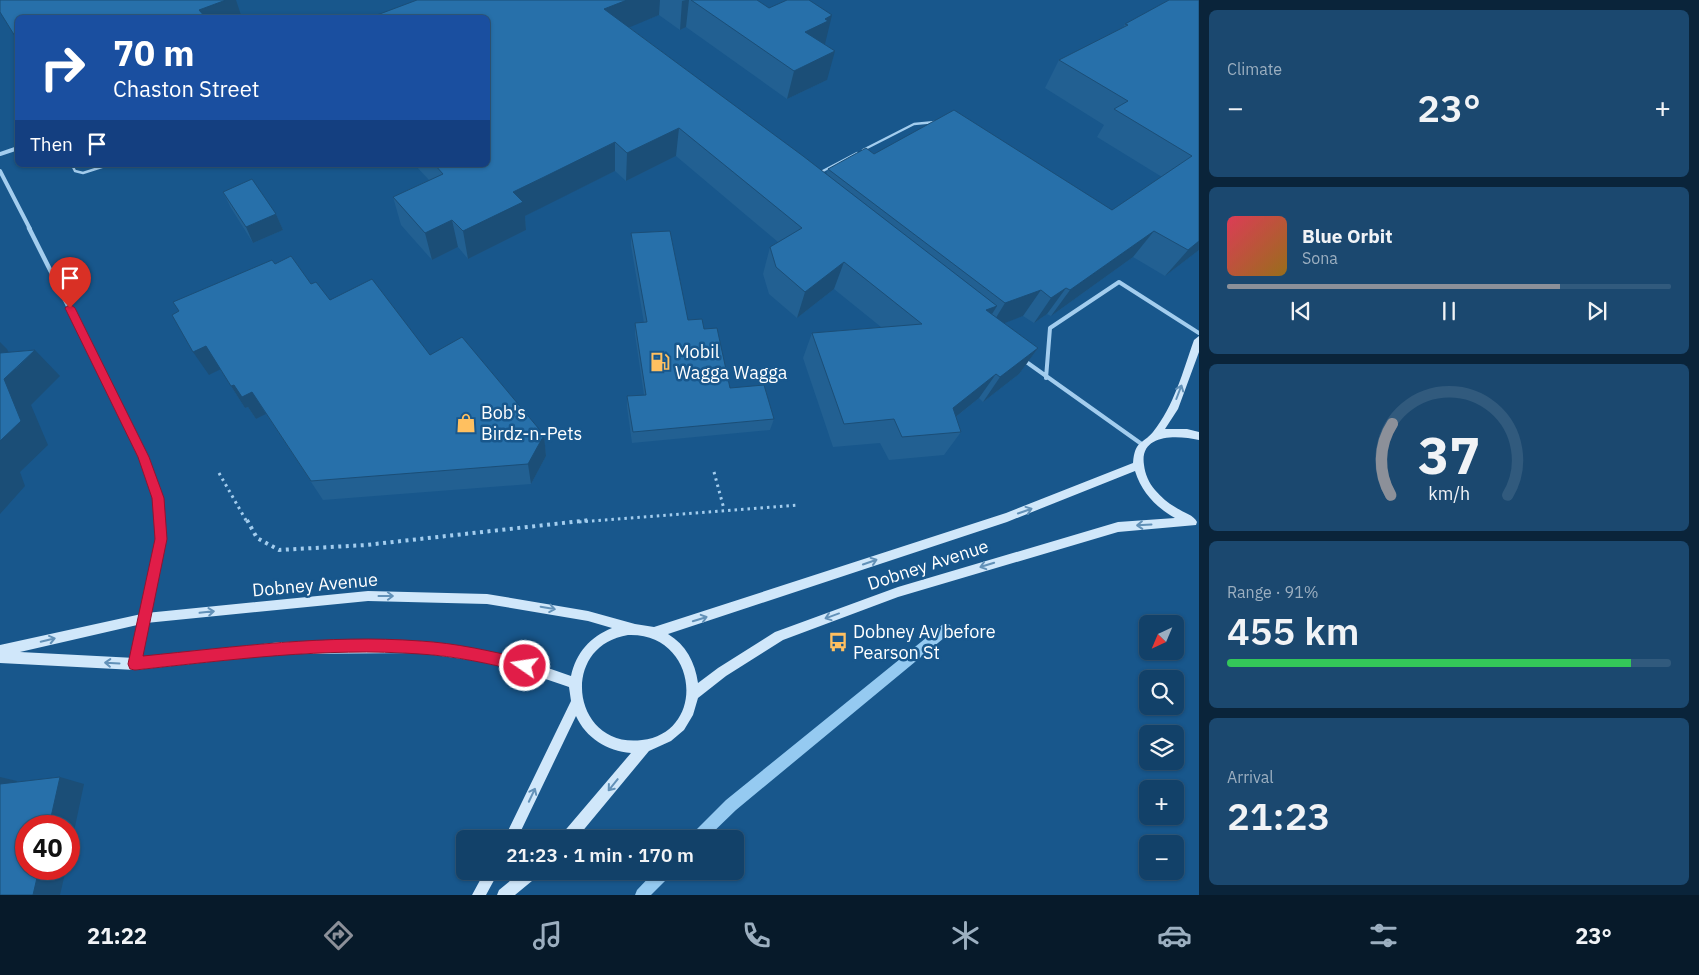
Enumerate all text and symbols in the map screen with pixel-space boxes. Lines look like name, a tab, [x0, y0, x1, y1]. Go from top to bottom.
text: 70 m	[113, 30, 195, 76]
icon: right	[30, 35, 95, 100]
text: Climate	[1227, 59, 1282, 79]
text: Chaston Street	[113, 74, 259, 103]
text: 23°	[1417, 83, 1481, 132]
text: −	[1227, 89, 1244, 126]
text: +	[1654, 89, 1671, 126]
icon: arrive	[83, 130, 111, 158]
text: Then	[30, 132, 73, 156]
text: Blue Orbit	[1302, 224, 1392, 248]
text: Sona	[1302, 248, 1338, 268]
pin	[49, 257, 91, 308]
icon: arrive	[56, 264, 84, 292]
icon: previous	[1287, 297, 1315, 325]
icon: pause	[1435, 297, 1463, 325]
icon: next	[1583, 297, 1611, 325]
place label: Mobil Wagga Wagga	[675, 340, 788, 384]
fuel station icon: Mobil Wagga Wagga	[649, 351, 671, 373]
one-way arrow	[1175, 385, 1184, 401]
place label: Bob's Birdz-n-Pets	[481, 401, 582, 445]
shop icon: Bob's Birdz-n-Pets	[455, 412, 477, 434]
text: 37	[1418, 421, 1480, 488]
text: km/h	[1428, 482, 1470, 505]
one-way arrow	[1016, 506, 1032, 515]
one-way arrow	[1136, 521, 1152, 530]
street label: Dobney Avenue	[864, 534, 991, 595]
one-way arrow	[862, 557, 878, 566]
one-way arrow	[979, 561, 995, 570]
street label: Dobney Avenue	[251, 568, 379, 601]
text: Range · 91%	[1227, 582, 1319, 602]
one-way arrow	[378, 591, 394, 601]
one-way arrow	[540, 604, 556, 614]
text: 455 km	[1227, 606, 1359, 655]
one-way arrow	[199, 607, 215, 617]
one-way arrow	[825, 612, 841, 621]
one-way arrow	[691, 613, 707, 623]
north arrow	[1139, 615, 1184, 660]
map controls	[1139, 615, 1184, 880]
place label: Dobney Av before Pearson St	[853, 620, 996, 664]
bus stop icon: Dobney Av before Pearson St	[827, 631, 849, 653]
one-way arrow	[39, 635, 55, 644]
position arrow	[498, 639, 550, 691]
one-way arrow	[105, 658, 121, 667]
button: search	[1139, 670, 1184, 715]
button: layers	[1139, 725, 1184, 770]
text: Arrival	[1227, 767, 1274, 787]
one-way arrow	[608, 778, 619, 791]
button: +	[1139, 780, 1184, 825]
one-way arrow	[527, 788, 537, 803]
text: 21:23	[1227, 791, 1330, 840]
speed limit sign: 40	[15, 815, 80, 880]
button: −	[1139, 835, 1184, 880]
text: 21:23 · 1 min · 170 m	[506, 843, 694, 867]
icon: directions	[321, 918, 356, 953]
icon: music	[530, 918, 565, 953]
icon: phone	[739, 918, 774, 953]
icon: climate	[948, 918, 983, 953]
icon: car	[1157, 918, 1192, 953]
icon: filters	[1366, 918, 1401, 953]
text: 21:22	[87, 921, 147, 950]
text: 23°	[1575, 921, 1612, 950]

